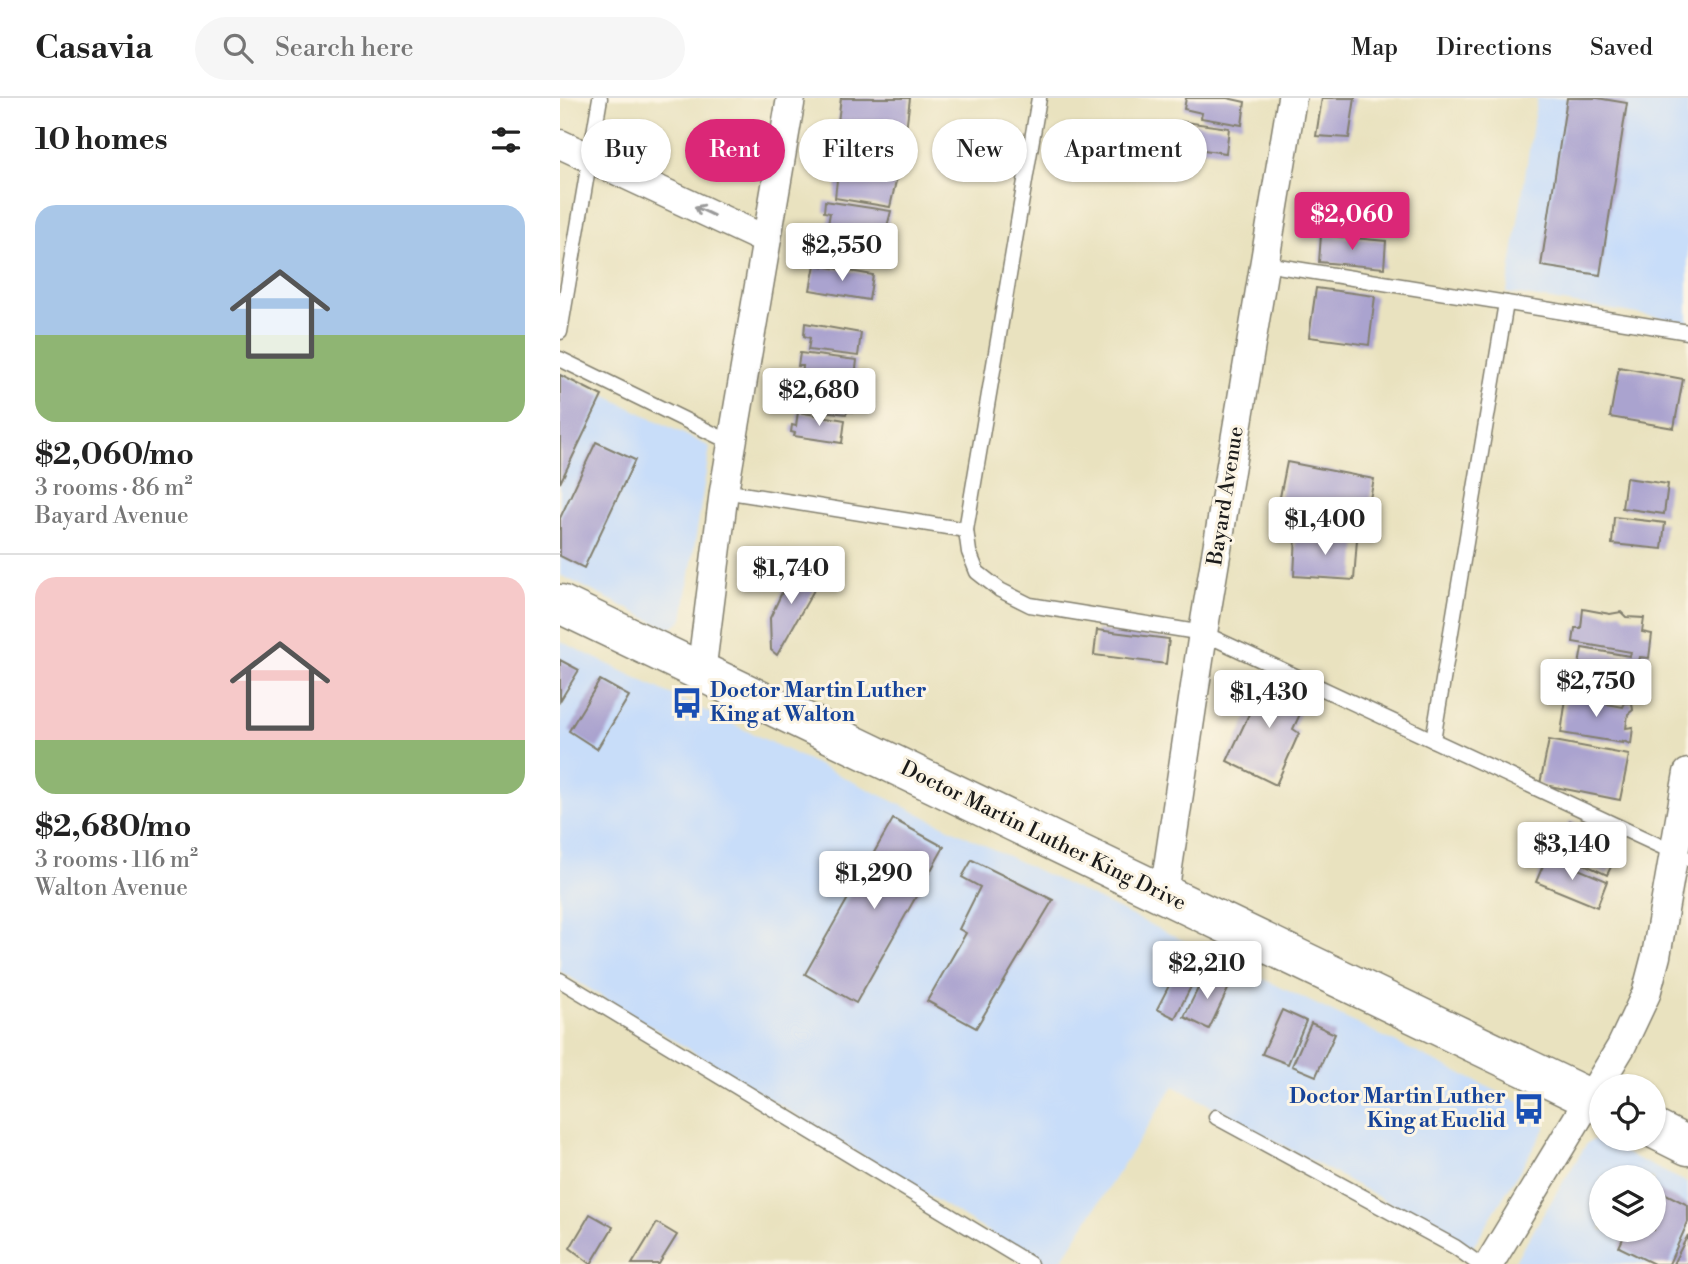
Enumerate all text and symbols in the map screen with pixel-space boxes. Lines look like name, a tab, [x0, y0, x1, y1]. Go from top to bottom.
search box	[195, 17, 685, 80]
text: Casavia	[35, 28, 153, 69]
icon: search	[219, 29, 257, 67]
text: Search here	[275, 32, 414, 64]
text: Map	[1351, 33, 1398, 63]
text: Directions	[1436, 33, 1552, 63]
text: Saved	[1590, 33, 1653, 63]
chip: Buy	[581, 119, 671, 182]
chip: Rent	[685, 119, 785, 182]
chip: Filters	[799, 119, 918, 182]
chip: New	[932, 119, 1027, 182]
chip: Apartment	[1041, 119, 1207, 182]
text: 10 homes	[35, 121, 168, 159]
icon: filters	[487, 121, 525, 159]
pin: $2,060	[1295, 192, 1409, 252]
text: $2,060	[1310, 201, 1394, 229]
one-way arrow	[694, 204, 715, 217]
pin: $2,550	[785, 223, 899, 283]
text: $2,550	[802, 232, 882, 260]
icon: home	[217, 251, 343, 377]
pin: $2,680	[762, 368, 876, 428]
text: $2,680	[779, 377, 859, 405]
street label: Bayard Avenue	[1202, 425, 1250, 568]
text: $2,060/mo	[35, 436, 194, 474]
text: 3 rooms · 86 m²	[35, 474, 192, 502]
pin: $1,400	[1268, 498, 1382, 557]
text: Bayard Avenue	[35, 502, 189, 530]
text: $1,400	[1285, 506, 1365, 534]
pin: $1,740	[734, 546, 848, 606]
text: $1,740	[753, 555, 829, 583]
icon: home	[217, 623, 343, 749]
pin: $2,750	[1539, 660, 1653, 719]
text: $2,750	[1556, 668, 1636, 696]
pin: $1,430	[1212, 670, 1326, 730]
place label: Doctor Martin Luther King at Walton	[710, 678, 927, 728]
text: $1,430	[1230, 679, 1308, 707]
bus stop icon: Doctor Martin Luther King at Walton	[670, 686, 704, 720]
street label: Doctor Martin Luther King Drive	[896, 755, 1190, 917]
text: $2,680/mo	[35, 808, 191, 846]
pin: $3,140	[1515, 822, 1629, 882]
text: $3,140	[1533, 831, 1611, 859]
text: 3 rooms · 116 m²	[35, 846, 198, 874]
pin: $1,290	[817, 852, 931, 911]
text: $1,290	[835, 860, 913, 888]
text: Walton Avenue	[35, 874, 188, 902]
pin: $2,210	[1150, 942, 1264, 1001]
text: $2,210	[1169, 950, 1245, 978]
map controls	[1589, 1074, 1666, 1242]
button: locate	[1589, 1074, 1666, 1151]
place label: Doctor Martin Luther King at Euclid	[1289, 1084, 1506, 1134]
bus stop icon: Doctor Martin Luther King at Euclid	[1512, 1092, 1546, 1126]
button: layers	[1589, 1165, 1666, 1242]

